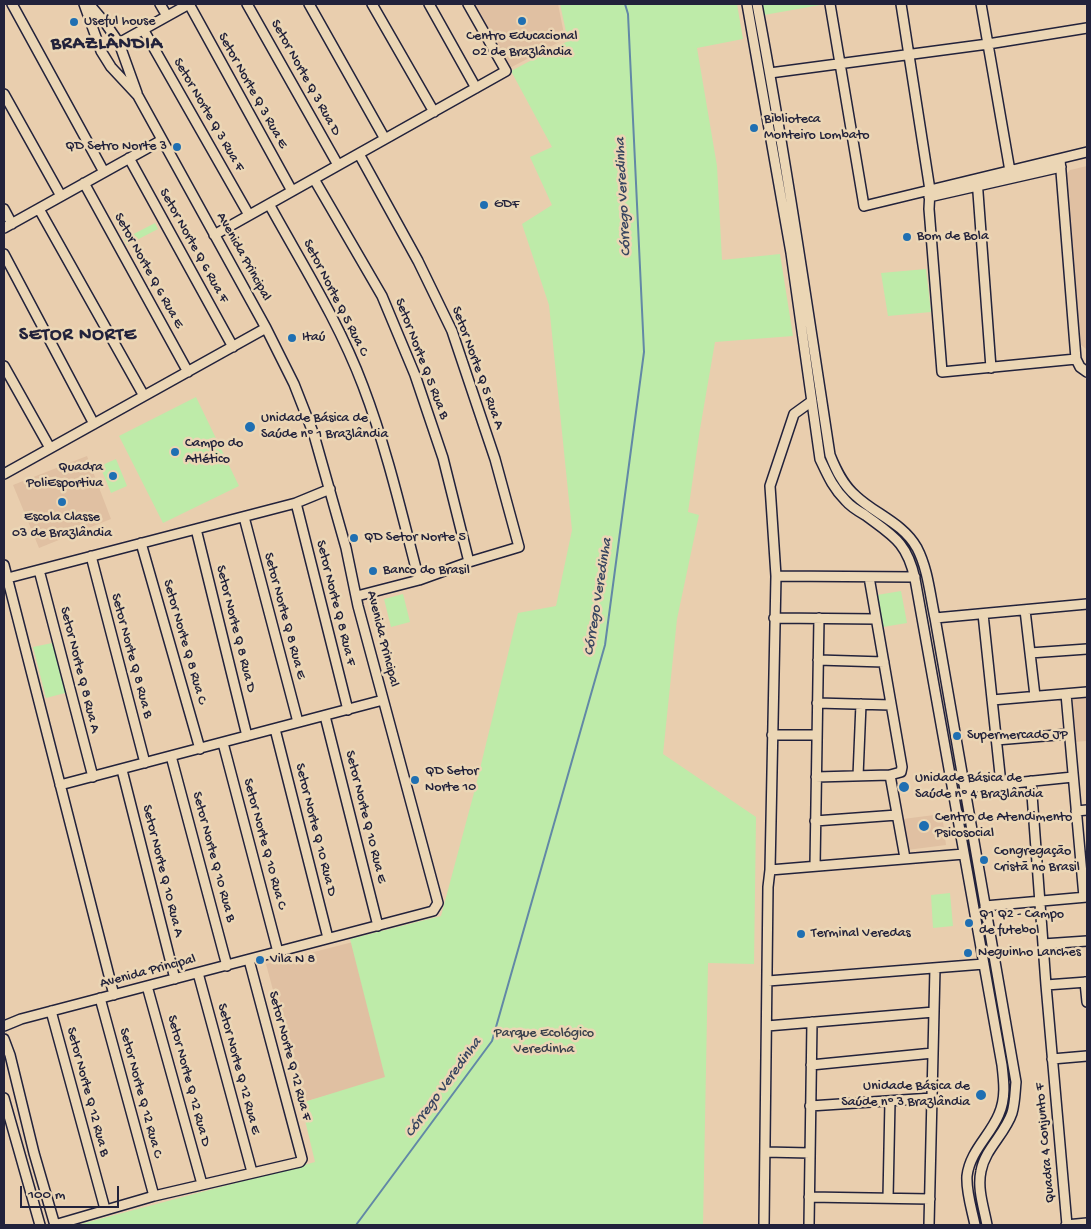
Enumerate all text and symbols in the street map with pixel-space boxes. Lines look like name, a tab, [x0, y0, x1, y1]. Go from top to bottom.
place label: Useful house	[84, 14, 155, 30]
marker: Centro Educacional 02 de Brazlândia	[516, 15, 528, 27]
marker: Useful house	[68, 16, 80, 28]
street label: Setor Norte Q 3 Rua D	[266, 17, 344, 139]
place label: Centro Educacional 02 de Brazlândia	[466, 29, 578, 62]
street label: Setor Norte Q 3 Rua E	[213, 30, 291, 152]
district label: BRAZLÂNDIA	[50, 34, 164, 56]
street label: Setor Norte Q 3 Rua F	[169, 55, 247, 175]
place label: Biblioteca Monteiro Lombato	[764, 112, 870, 144]
marker: Biblioteca Monteiro Lombato	[748, 122, 760, 134]
water label: Córrego Veredinha	[612, 137, 636, 257]
place label: QD Setro Norte 3	[65, 139, 167, 155]
marker: QD Setro Norte 3	[171, 141, 183, 153]
street label: Setor Norte Q 6 Rua F	[155, 186, 231, 306]
place label: GDF	[494, 197, 519, 213]
marker: GDF	[478, 199, 490, 211]
street label: Setor Norte Q 6 Rua E	[109, 210, 187, 332]
street label: Avenida Principal	[212, 210, 274, 304]
place label: Bom de Bola	[917, 229, 989, 245]
marker: Bom de Bola	[901, 231, 913, 243]
street label: Setor Norte Q 5 Rua C	[298, 237, 372, 359]
street label: Setor Norte Q 5 Rua B	[390, 296, 452, 422]
street label: Setor Norte Q 5 Rua A	[447, 304, 507, 432]
district label: SETOR NORTE	[18, 325, 138, 347]
place label: Itaú	[302, 330, 325, 346]
marker: Itaú	[286, 332, 298, 344]
place label: Unidade Básica de Saúde nº 1 Brazlândia	[261, 411, 388, 444]
marker: Unidade Básica de Saúde nº 1 Brazlândia	[243, 420, 257, 434]
place label: Campo do Atlético	[185, 436, 243, 468]
marker: Campo do Atlético	[169, 446, 181, 458]
place label: Quadra PoliEsportiva	[26, 460, 103, 492]
marker: Quadra PoliEsportiva	[107, 470, 119, 482]
marker: Escola Classe 03 de Brazlândia	[56, 496, 68, 508]
place label: Escola Classe 03 de Brazlândia	[12, 510, 112, 542]
place label: QD Setor Norte 5	[364, 530, 466, 546]
marker: QD Setor Norte 5	[348, 532, 360, 544]
water label: Córrego Veredinha	[581, 537, 617, 657]
street label: Setor Norte Q 8 Rua F	[311, 539, 359, 667]
street label: Setor Norte Q 8 Rua E	[259, 551, 309, 681]
place label: Banco do Brasil	[383, 563, 470, 579]
street label: Setor Norte Q 8 Rua D	[211, 564, 259, 694]
marker: Banco do Brasil	[367, 565, 379, 577]
street label: Setor Norte Q 8 Rua C	[158, 578, 210, 706]
street label: Avenida Principal	[362, 589, 402, 689]
street label: Setor Norte Q 8 Rua B	[106, 592, 156, 720]
street label: Setor Norte Q 8 Rua A	[55, 605, 103, 735]
place label: Supermercado JP	[967, 728, 1068, 744]
marker: Supermercado JP	[951, 730, 963, 742]
street label: Setor Norte Q 10 Rua E	[340, 749, 390, 885]
street label: Setor Norte Q 10 Rua D	[290, 762, 340, 898]
place label: QD Setor Norte 10	[425, 764, 479, 796]
place label: Unidade Básica de Saúde nº 4 Brazlândia	[915, 771, 1043, 804]
marker: QD Setor Norte 10	[409, 774, 421, 786]
street label: Setor Norte Q 10 Rua C	[238, 777, 290, 911]
marker: Unidade Básica de Saúde nº 4 Brazlândia	[897, 780, 911, 794]
street label: Setor Norte Q 10 Rua B	[187, 790, 239, 924]
street label: Setor Norte Q 10 Rua A	[137, 803, 187, 939]
place label: Centro de Atendimento Psicosocial	[935, 810, 1072, 842]
marker: Centro de Atendimento Psicosocial	[917, 819, 931, 833]
place label: Congregação Cristã no Brasil	[994, 844, 1080, 876]
marker: Congregação Cristã no Brasil	[978, 854, 990, 866]
place label: Q1 Q2 - Campo de futebol	[979, 907, 1064, 940]
marker: Q1 Q2 - Campo de futebol	[963, 917, 975, 929]
place label: Terminal Veredas	[811, 926, 911, 942]
marker: Terminal Veredas	[795, 928, 807, 940]
place label: Neguinho Lanches	[978, 945, 1081, 961]
marker: Neguinho Lanches	[962, 947, 974, 959]
street label: Avenida Principal	[98, 951, 198, 993]
place label: Vila N 8	[270, 952, 315, 968]
marker: Vila N 8	[254, 954, 266, 966]
street label: Setor Norte Q 12 Rua F	[264, 989, 314, 1123]
street label: Setor Norte Q 12 Rua E	[212, 1002, 264, 1136]
street label: Setor Norte Q 12 Rua D	[162, 1013, 214, 1149]
street label: Setor Norte Q 12 Rua B	[62, 1025, 112, 1159]
street label: Setor Norte Q 12 Rua C	[115, 1026, 165, 1160]
park label: Parque Ecológico Veredinha	[494, 1026, 594, 1058]
water label: Córrego Veredinha	[402, 1035, 486, 1141]
place label: Unidade Básica de Saúde nº 3 Brazlândia	[841, 1079, 970, 1112]
street label: Quadra 4 Conjunto F	[1032, 1082, 1060, 1204]
marker: Unidade Básica de Saúde nº 3 Brazlândia	[974, 1088, 988, 1102]
scale bar	[22, 1176, 121, 1208]
text: 100 m	[28, 1186, 65, 1204]

